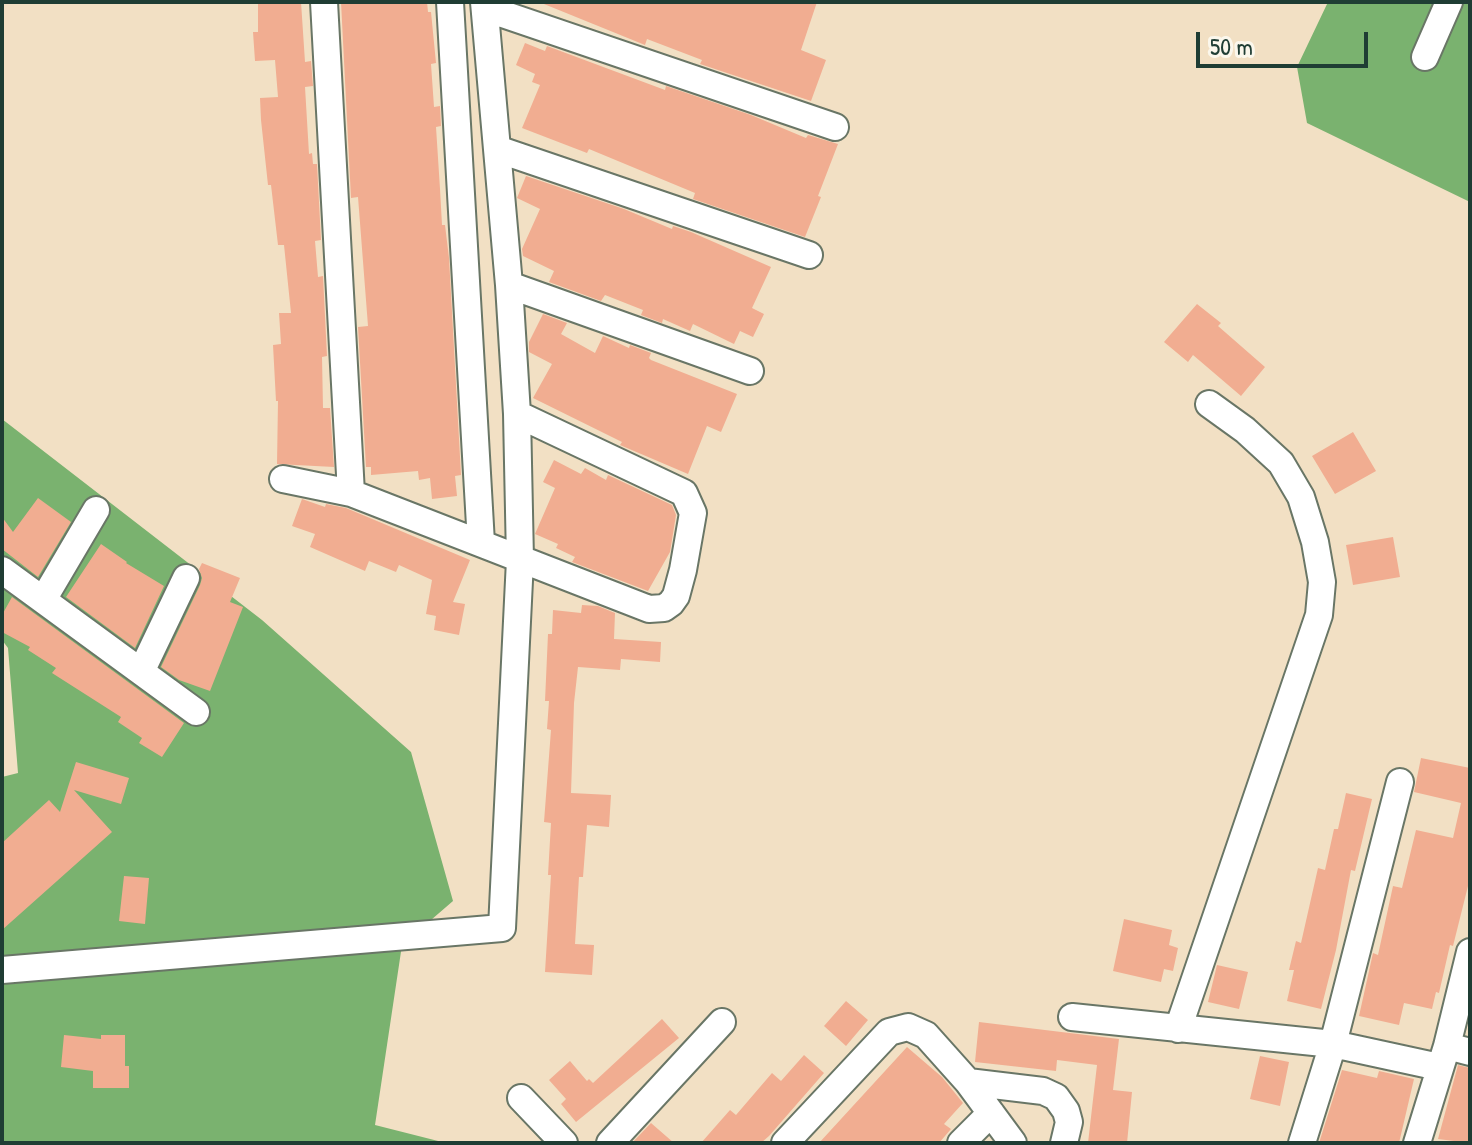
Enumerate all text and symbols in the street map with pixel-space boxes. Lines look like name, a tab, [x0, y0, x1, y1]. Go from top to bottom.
scale bar	[1200, 16, 1372, 66]
text: 50 m	[1210, 30, 1253, 62]

